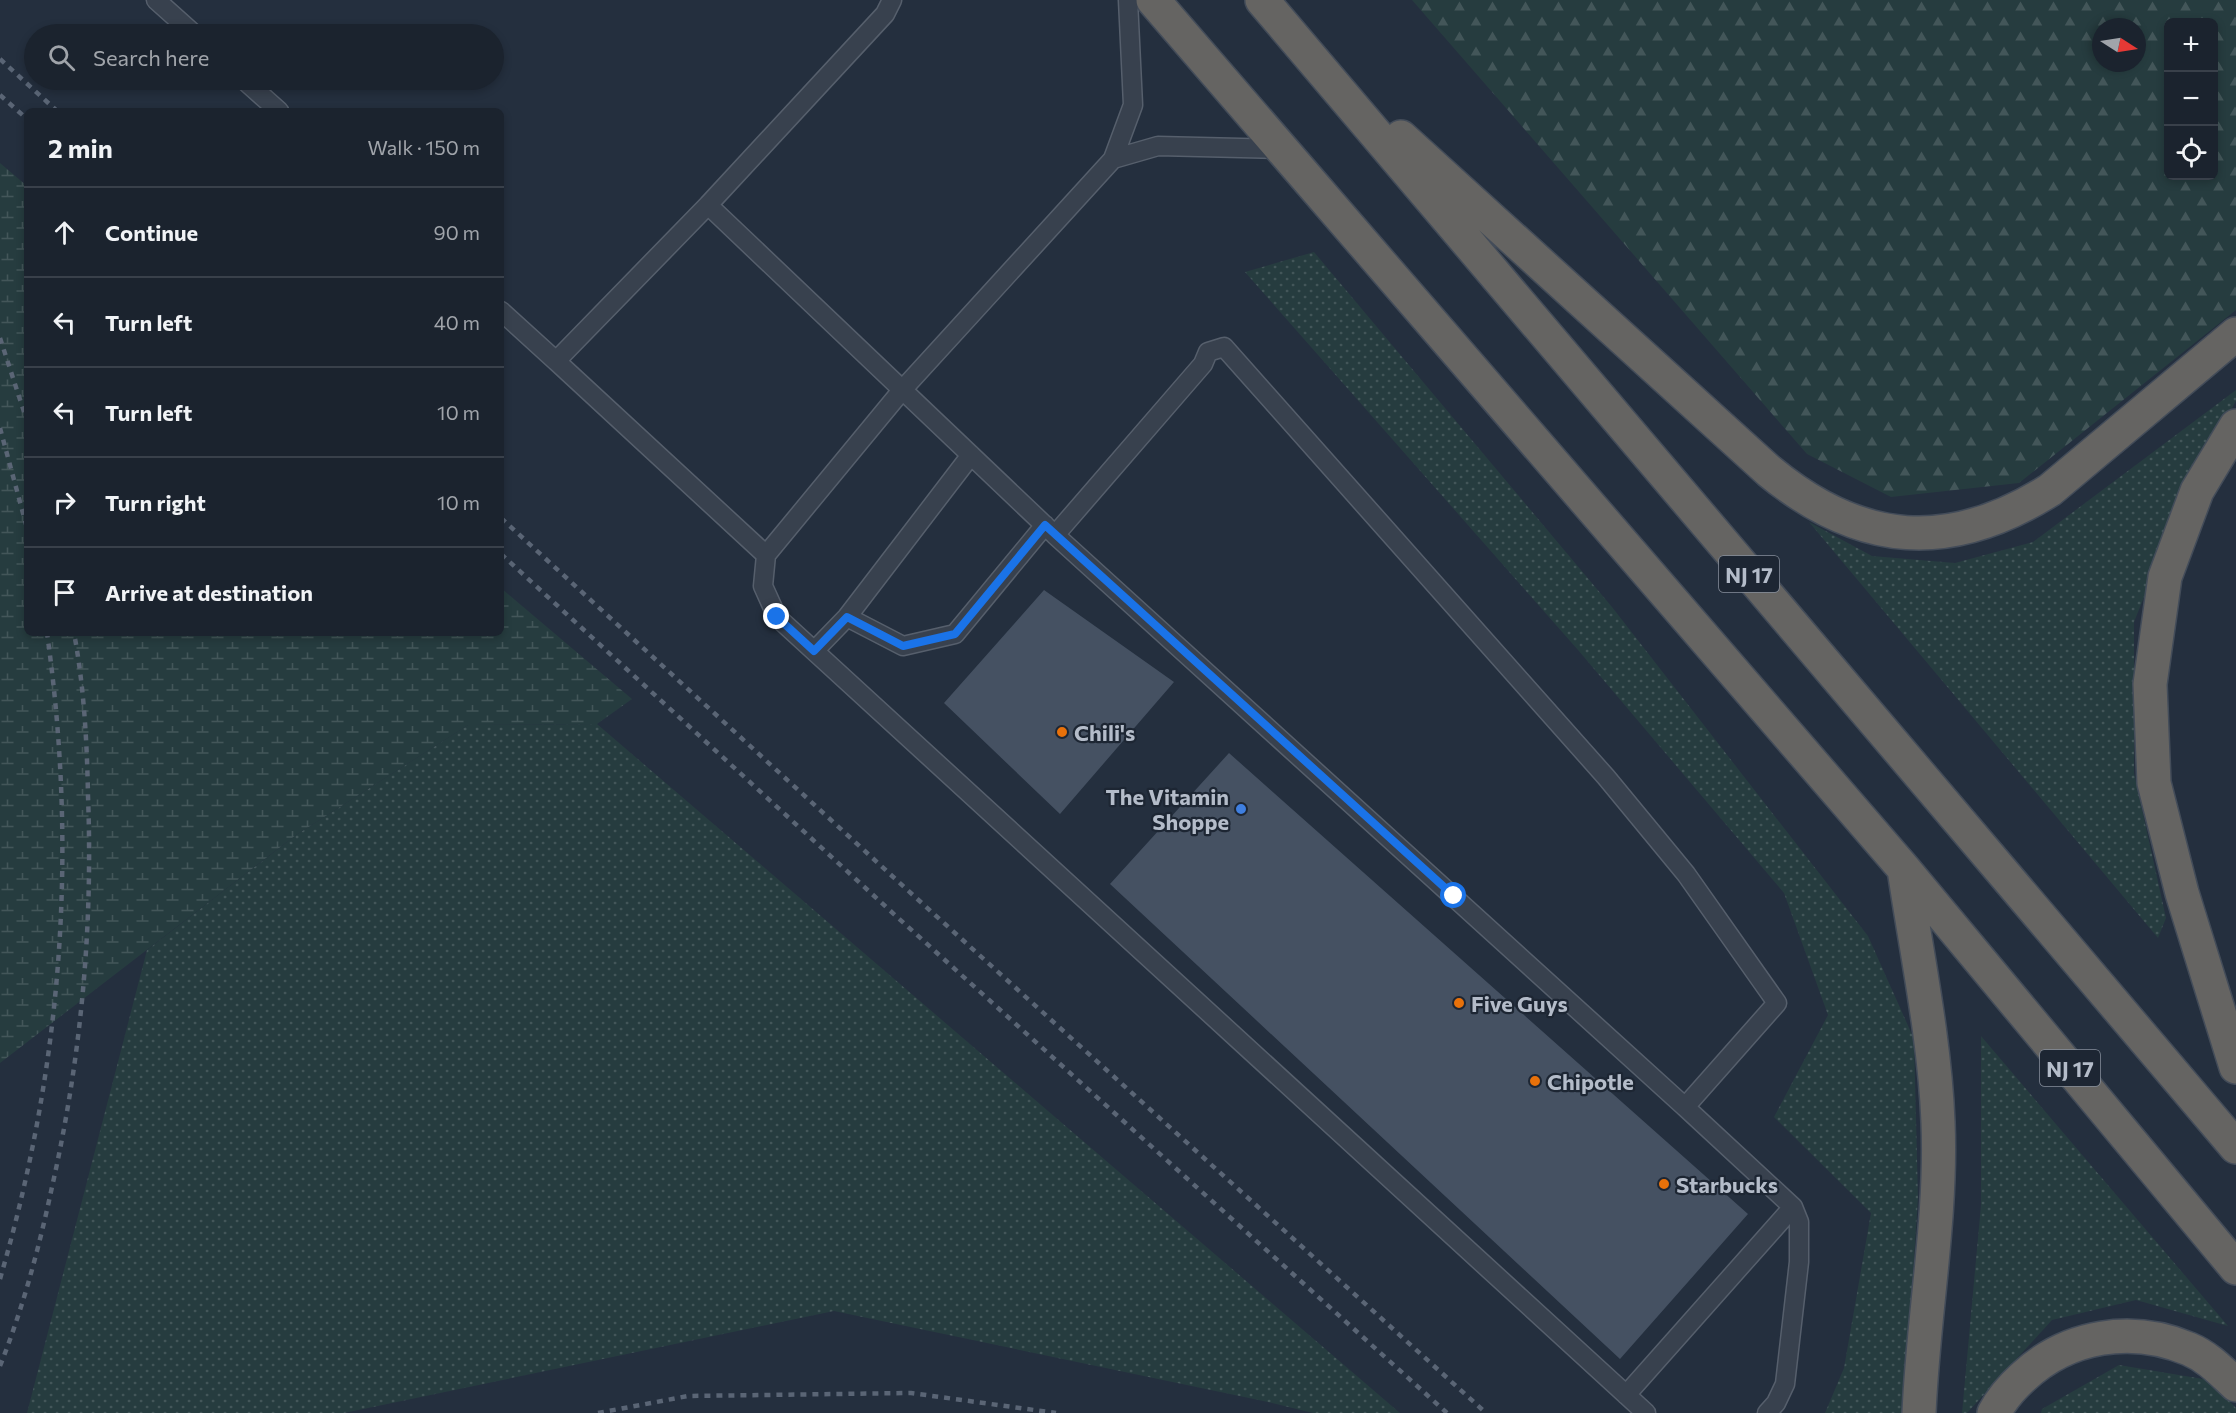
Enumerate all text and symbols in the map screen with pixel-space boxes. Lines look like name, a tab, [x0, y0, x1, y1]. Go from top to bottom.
north arrow	[2092, 18, 2146, 72]
map controls	[2164, 18, 2218, 180]
button: +	[2164, 18, 2218, 72]
search box	[24, 24, 504, 90]
icon: search	[45, 41, 78, 74]
text: Search here	[93, 44, 209, 71]
button: −	[2164, 72, 2218, 126]
button: locate	[2164, 126, 2218, 180]
text: 2 min	[48, 132, 113, 163]
text: Walk · 150 m	[368, 135, 480, 159]
icon: ahead	[48, 216, 81, 249]
text: Continue	[105, 219, 198, 246]
text: 90 m	[434, 220, 480, 244]
icon: left	[48, 306, 81, 339]
text: Turn left	[105, 309, 192, 336]
text: 40 m	[434, 310, 480, 334]
icon: left	[48, 396, 81, 429]
text: Turn left	[105, 399, 192, 426]
text: 10 m	[437, 400, 480, 424]
icon: right	[48, 486, 81, 519]
text: Turn right	[105, 489, 206, 516]
text: 10 m	[437, 490, 480, 514]
road number: NJ 17	[1719, 556, 1779, 592]
icon: arrive	[48, 576, 81, 609]
text: Arrive at destination	[105, 579, 313, 606]
route end	[763, 603, 789, 629]
place label: Chili's	[1074, 719, 1135, 746]
marker: Chili's	[1055, 725, 1069, 739]
place label: The Vitamin Shoppe	[1106, 783, 1229, 835]
marker: The Vitamin Shoppe	[1234, 802, 1248, 816]
route start	[1440, 882, 1466, 908]
place label: Five Guys	[1471, 990, 1568, 1017]
marker: Five Guys	[1452, 996, 1466, 1010]
road number: NJ 17	[2040, 1050, 2100, 1086]
place label: Chipotle	[1547, 1068, 1634, 1095]
marker: Chipotle	[1528, 1074, 1542, 1088]
place label: Starbucks	[1676, 1171, 1778, 1198]
marker: Starbucks	[1657, 1177, 1671, 1191]

